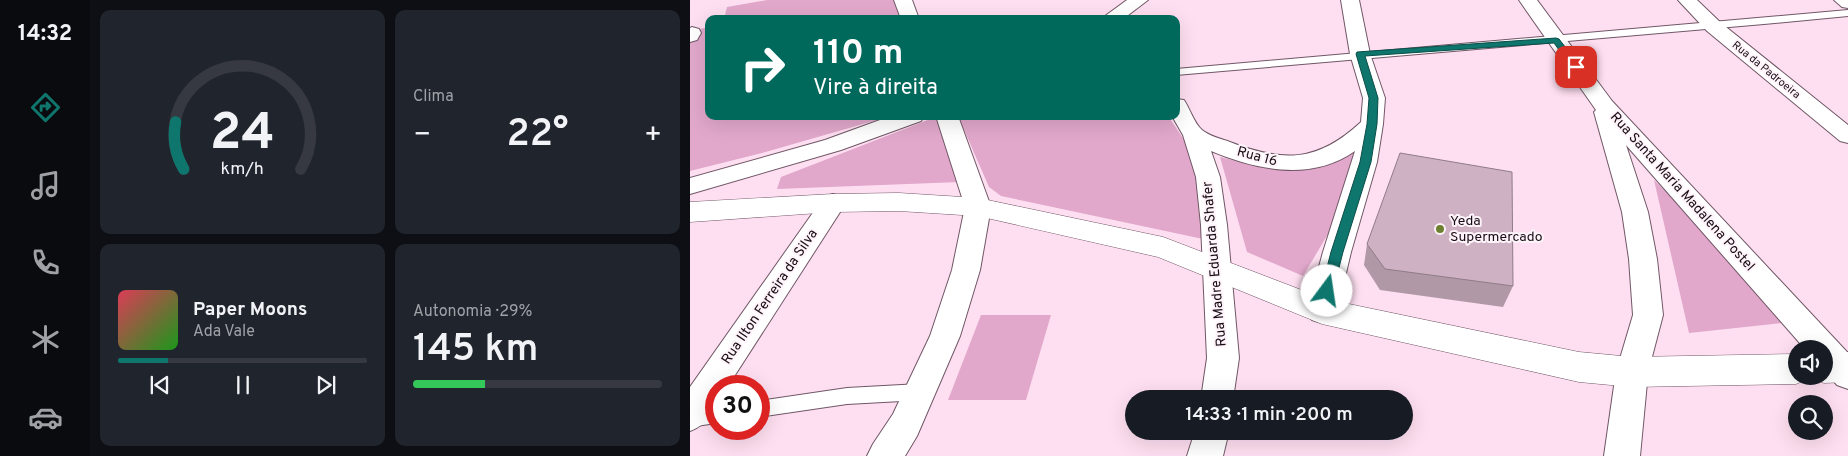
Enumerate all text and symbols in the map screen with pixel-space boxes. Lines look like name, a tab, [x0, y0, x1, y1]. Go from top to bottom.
text: 14:32	[18, 21, 72, 48]
text: 110 m	[813, 32, 903, 76]
icon: right	[730, 35, 795, 100]
street label: Rua da Padroeira	[1729, 38, 1803, 102]
pin	[1555, 46, 1597, 88]
icon: arrive	[1562, 53, 1590, 81]
text: Vire à direita	[813, 75, 938, 102]
text: Clima	[413, 87, 454, 107]
icon: directions	[28, 90, 63, 125]
text: 24	[210, 102, 275, 168]
street label: Rua Santa Maria Madalena Postel	[1606, 109, 1758, 275]
text: 22°	[506, 111, 569, 160]
text: −	[413, 118, 431, 154]
text: +	[644, 118, 662, 154]
street label: Rua 16	[1235, 143, 1279, 171]
text: km/h	[221, 158, 264, 181]
icon: music	[28, 168, 63, 203]
street label: Rua Madre Eduarda Shafer	[1199, 180, 1231, 347]
place label: Yeda Supermercado	[1450, 213, 1543, 246]
marker: Yeda Supermercado	[1434, 223, 1446, 235]
street label: Rua Ilton Ferreira da Silva	[718, 226, 822, 368]
icon: phone	[28, 245, 63, 280]
position arrow	[1300, 264, 1352, 316]
text: Paper Moons	[193, 298, 307, 322]
text: Autonomia · 29%	[413, 302, 532, 322]
icon: climate	[28, 322, 63, 357]
text: Ada Vale	[193, 322, 255, 342]
text: 145 km	[413, 326, 538, 375]
map controls	[1788, 340, 1833, 440]
button: sound	[1788, 340, 1833, 385]
icon: previous	[146, 371, 174, 399]
icon: pause	[229, 371, 257, 399]
icon: next	[312, 371, 340, 399]
speed limit sign: 30	[705, 375, 770, 440]
button: search	[1788, 395, 1833, 440]
icon: car	[28, 400, 63, 435]
text: 14:33 · 1 min · 200 m	[1185, 403, 1353, 427]

